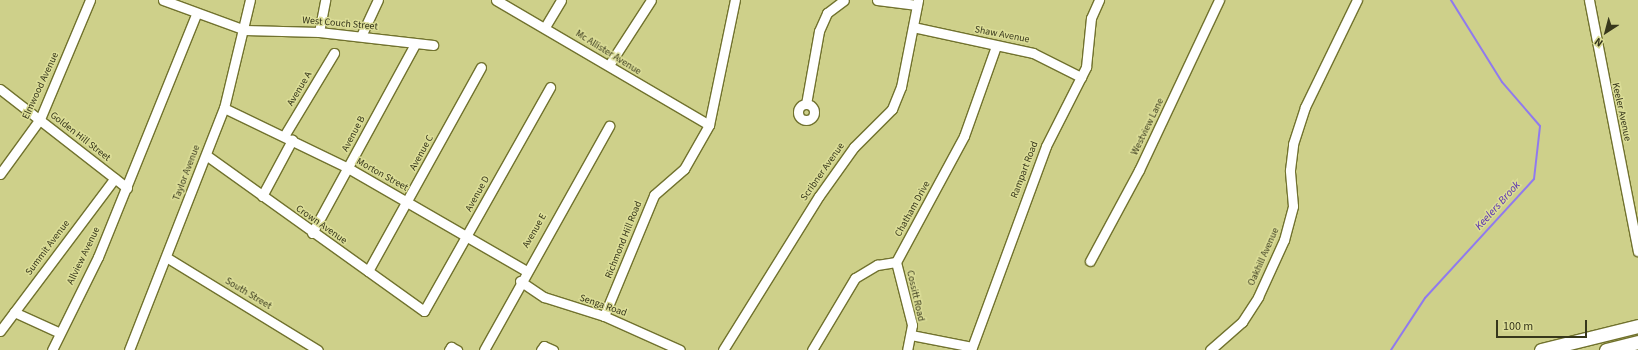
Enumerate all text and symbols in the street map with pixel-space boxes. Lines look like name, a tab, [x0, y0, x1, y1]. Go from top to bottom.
north arrow	[1586, 12, 1626, 52]
street label: West Couch Street	[302, 15, 378, 33]
street label: Shaw Avenue	[973, 24, 1031, 46]
street label: Mc Allister Avenue	[573, 28, 643, 78]
text: N	[1591, 34, 1606, 50]
street label: Elmwood Avenue	[20, 51, 62, 121]
street label: Avenue A	[285, 70, 315, 108]
street label: Keeler Avenue	[1609, 82, 1633, 142]
street label: Westview Lane	[1129, 97, 1167, 157]
street label: Golden Hill Street	[47, 110, 113, 164]
street label: Avenue B	[340, 114, 368, 154]
street label: Avenue C	[407, 133, 437, 173]
street label: Rampart Road	[1009, 140, 1041, 200]
street label: Scribner Avenue	[799, 141, 847, 203]
street label: Taylor Avenue	[171, 143, 203, 203]
street label: Morton Street	[354, 156, 410, 194]
street label: Avenue D	[463, 174, 493, 214]
street label: Chatham Drive	[893, 179, 933, 239]
water label: Keelers Brook	[1473, 179, 1523, 233]
street label: Richmond Hill Road	[603, 200, 645, 280]
street label: Crown Avenue	[293, 203, 349, 247]
street label: Avenue E	[520, 212, 550, 250]
street label: Summit Avenue	[23, 218, 73, 278]
street label: Allview Avenue	[65, 225, 103, 287]
street label: Oakhill Avenue	[1246, 226, 1282, 288]
street label: Cossitt Road	[903, 269, 927, 323]
street label: South Street	[223, 275, 273, 313]
street label: Senga Road	[578, 292, 628, 320]
scale bar	[1498, 312, 1589, 338]
text: 100 m	[1503, 318, 1533, 335]

